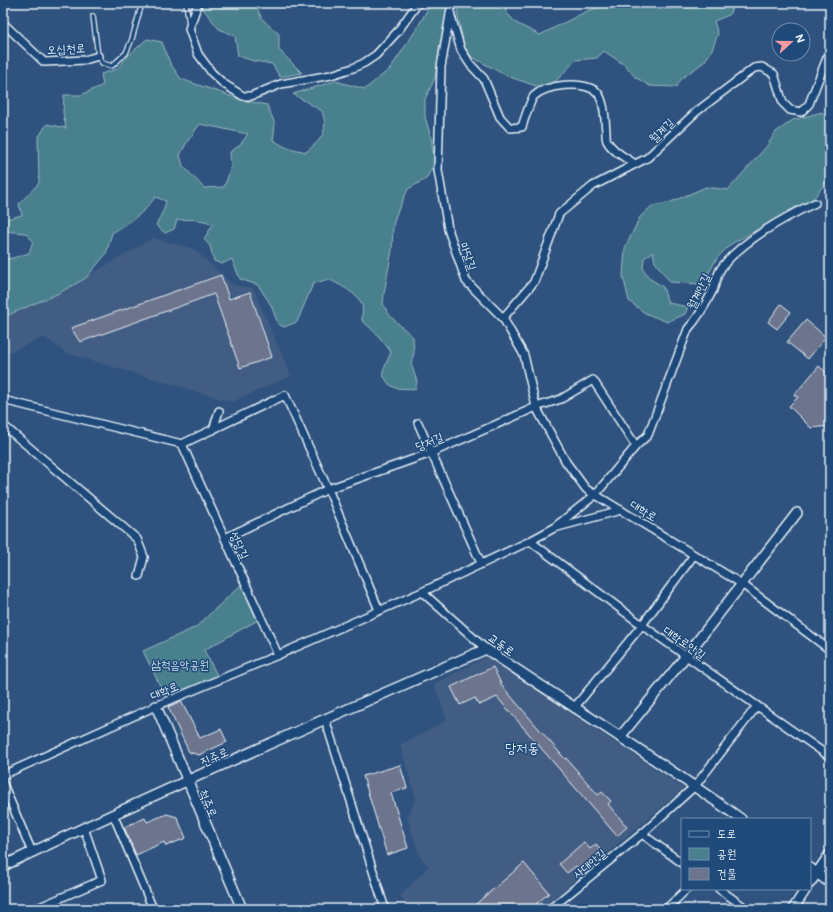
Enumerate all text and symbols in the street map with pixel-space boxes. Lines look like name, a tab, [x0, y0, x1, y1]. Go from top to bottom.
north arrow	[771, 22, 811, 62]
text: N	[792, 32, 809, 45]
street label: 오십천로	[46, 39, 86, 57]
street label: 월계길	[645, 114, 677, 146]
street label: 마달길	[457, 240, 481, 273]
street label: 월계안길	[682, 270, 714, 312]
street label: 당저길	[413, 428, 446, 454]
street label: 대학로	[627, 496, 661, 524]
street label: 성당길	[227, 529, 253, 562]
street label: 대학로안길	[661, 622, 710, 663]
street label: 교동로	[486, 629, 518, 659]
park label: 삼척음악공원	[151, 656, 209, 672]
street label: 대학로	[148, 677, 180, 703]
district label: 당저동	[505, 738, 539, 757]
street label: 진주로	[198, 743, 230, 769]
street label: 척주로	[196, 787, 222, 819]
legend	[681, 818, 811, 890]
text: 도로	[717, 825, 736, 841]
street label: 사대안길	[569, 844, 609, 881]
text: 공원	[717, 845, 736, 861]
text: 건물	[717, 865, 737, 881]

